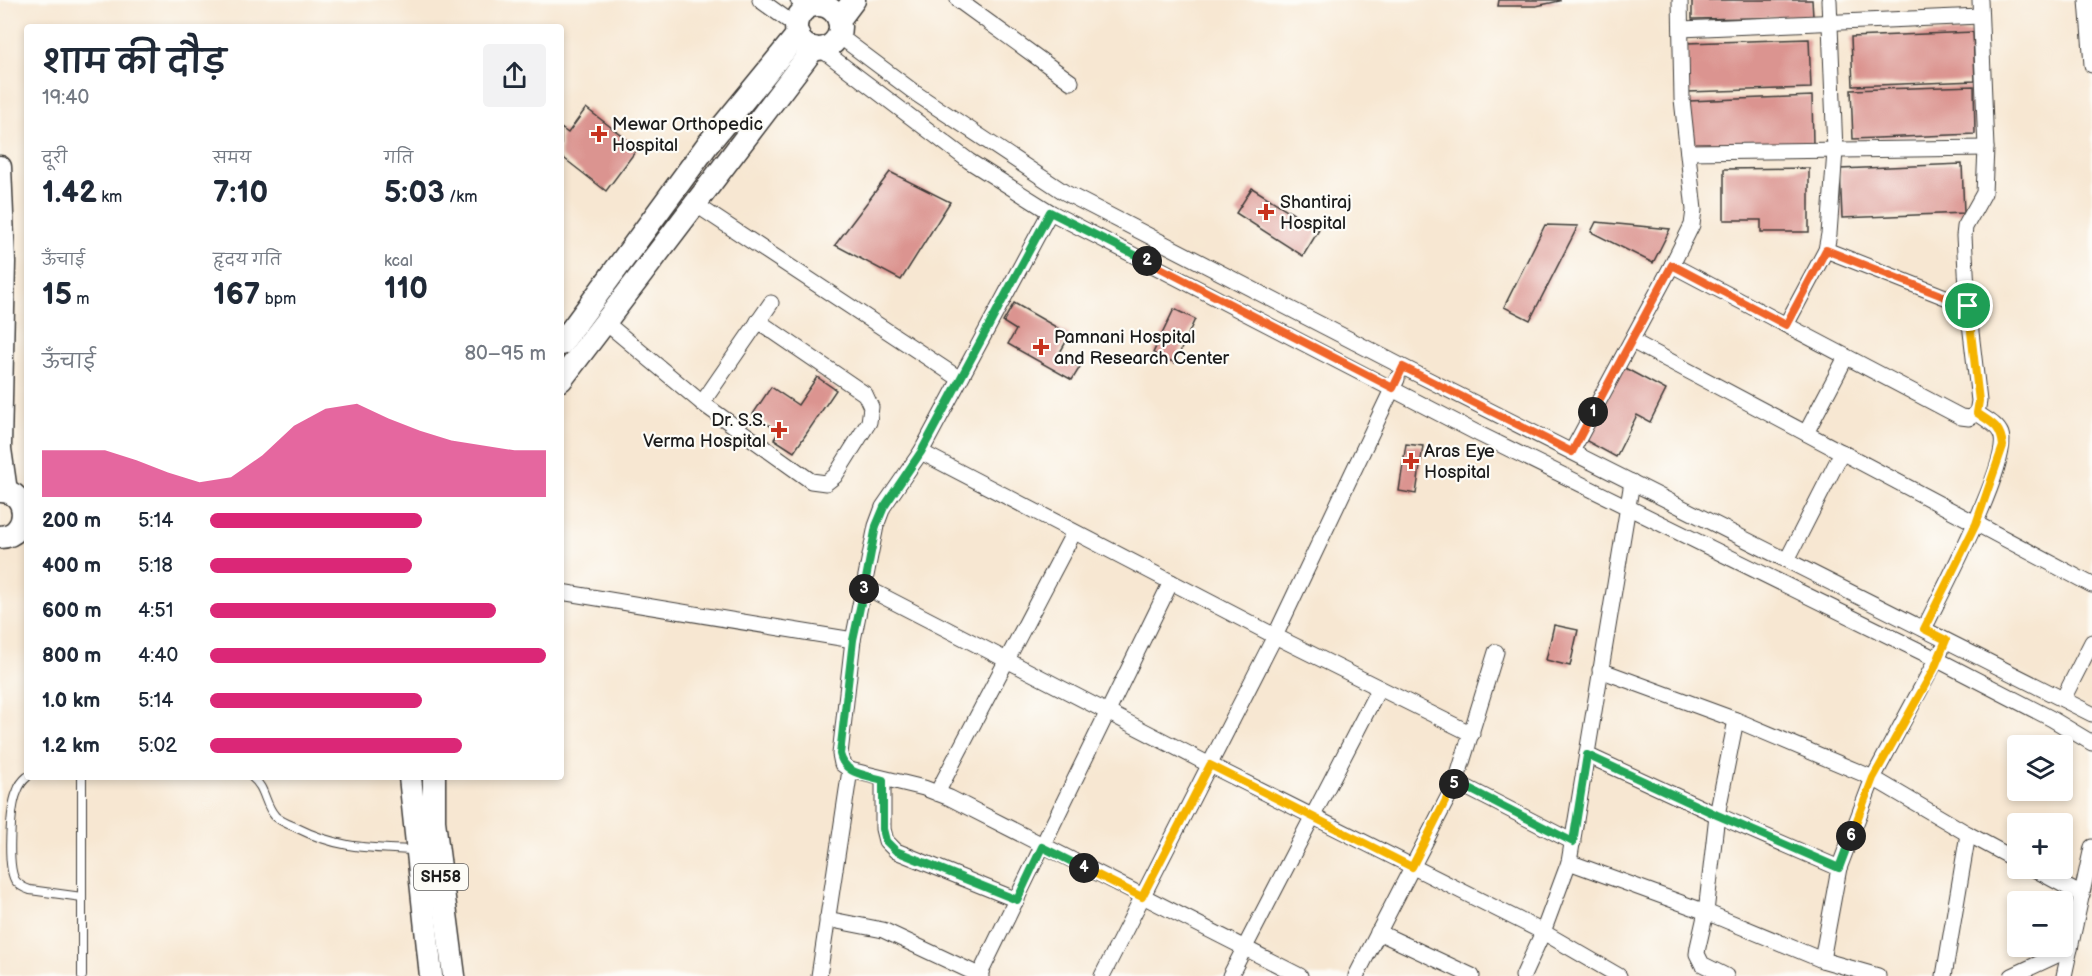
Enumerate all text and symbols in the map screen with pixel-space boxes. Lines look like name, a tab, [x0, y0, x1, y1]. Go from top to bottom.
text: शाम की दौड़	[42, 43, 226, 83]
button: share	[483, 44, 546, 107]
text: 19:40	[42, 86, 89, 110]
place label: Mewar Orthopedic Hospital	[612, 114, 763, 156]
marker: Mewar Orthopedic Hospital	[590, 125, 608, 143]
text: दूरी	[42, 149, 67, 168]
text: समय	[213, 149, 251, 168]
text: गति	[384, 149, 413, 168]
text: 1.42	[42, 175, 97, 211]
text: 7:10	[213, 175, 268, 211]
text: 5:03	[384, 175, 445, 211]
text: km	[97, 188, 122, 207]
text: /km	[445, 188, 477, 207]
place label: Shantiraj Hospital	[1280, 192, 1352, 234]
marker: Shantiraj Hospital	[1257, 203, 1275, 221]
pin: 2	[1132, 246, 1162, 276]
text: ऊँचाई	[42, 251, 85, 270]
text: हृदय गति	[213, 251, 281, 270]
text: 2	[1142, 251, 1152, 270]
text: kcal	[384, 252, 413, 271]
text: 110	[384, 271, 428, 307]
text: 15	[42, 277, 72, 313]
text: 167	[213, 277, 260, 313]
pin	[1942, 280, 1993, 331]
icon: arrive	[1951, 289, 1984, 322]
text: m	[72, 290, 90, 309]
text: bpm	[260, 290, 296, 309]
place label: Pamnani Hospital and Research Center	[1054, 327, 1230, 369]
marker: Pamnani Hospital and Research Center	[1032, 338, 1050, 356]
text: 80–95 m	[464, 342, 546, 366]
text: ऊँचाई	[42, 350, 96, 374]
pin: 1	[1578, 397, 1608, 427]
text: 1	[1590, 402, 1596, 421]
place label: Dr. S.S. Verma Hospital	[643, 410, 766, 452]
marker: Dr. S.S. Verma Hospital	[770, 421, 788, 439]
place label: Aras Eye Hospital	[1424, 441, 1495, 483]
marker: Aras Eye Hospital	[1402, 452, 1420, 470]
text: 200 m	[42, 509, 101, 533]
text: 5:14	[138, 509, 173, 533]
text: 400 m	[42, 554, 101, 578]
text: 5:18	[138, 554, 173, 578]
pin: 3	[849, 574, 879, 604]
text: 3	[859, 579, 869, 598]
text: 600 m	[42, 599, 102, 623]
text: 4:51	[138, 599, 173, 623]
text: 800 m	[42, 644, 101, 668]
text: 4:40	[138, 644, 178, 668]
text: 1.0 km	[42, 689, 100, 713]
text: 5:14	[138, 689, 173, 713]
text: 1.2 km	[42, 734, 100, 758]
text: 5:02	[138, 734, 177, 758]
map controls	[2007, 735, 2073, 957]
button: layers	[2007, 735, 2073, 801]
pin: 5	[1439, 769, 1469, 799]
text: 5	[1449, 774, 1459, 793]
button: +	[2007, 813, 2073, 879]
pin: 6	[1836, 821, 1866, 851]
text: 6	[1846, 826, 1856, 845]
pin: 4	[1069, 853, 1099, 883]
text: 4	[1079, 858, 1089, 877]
road number: SH58	[414, 864, 468, 890]
button: −	[2007, 891, 2073, 957]

